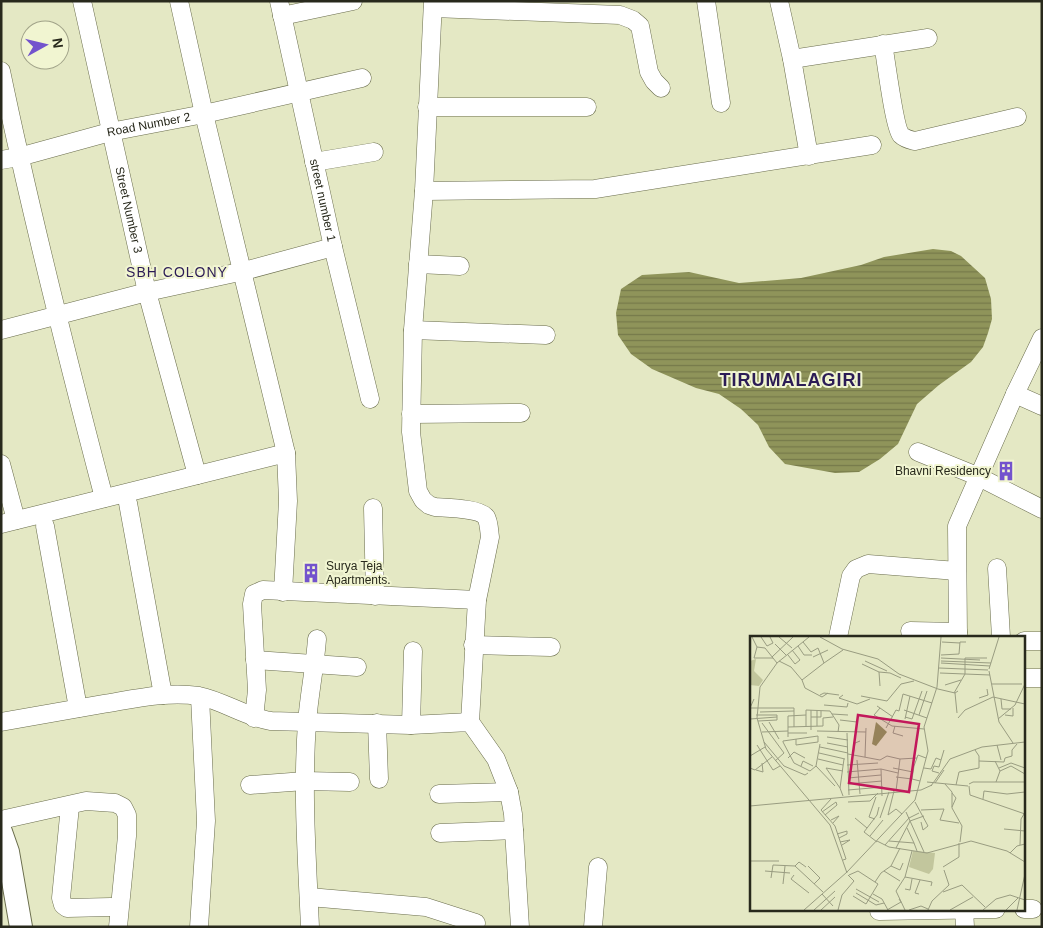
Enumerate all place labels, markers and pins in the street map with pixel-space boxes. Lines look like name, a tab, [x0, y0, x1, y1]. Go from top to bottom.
building icon: Bhavni Residency	[995, 460, 1017, 482]
place label: Bhavni Residency	[895, 464, 991, 478]
place label: Surya Teja Apartments.	[326, 559, 391, 587]
building icon: Surya Teja Apartments.	[300, 562, 322, 584]

